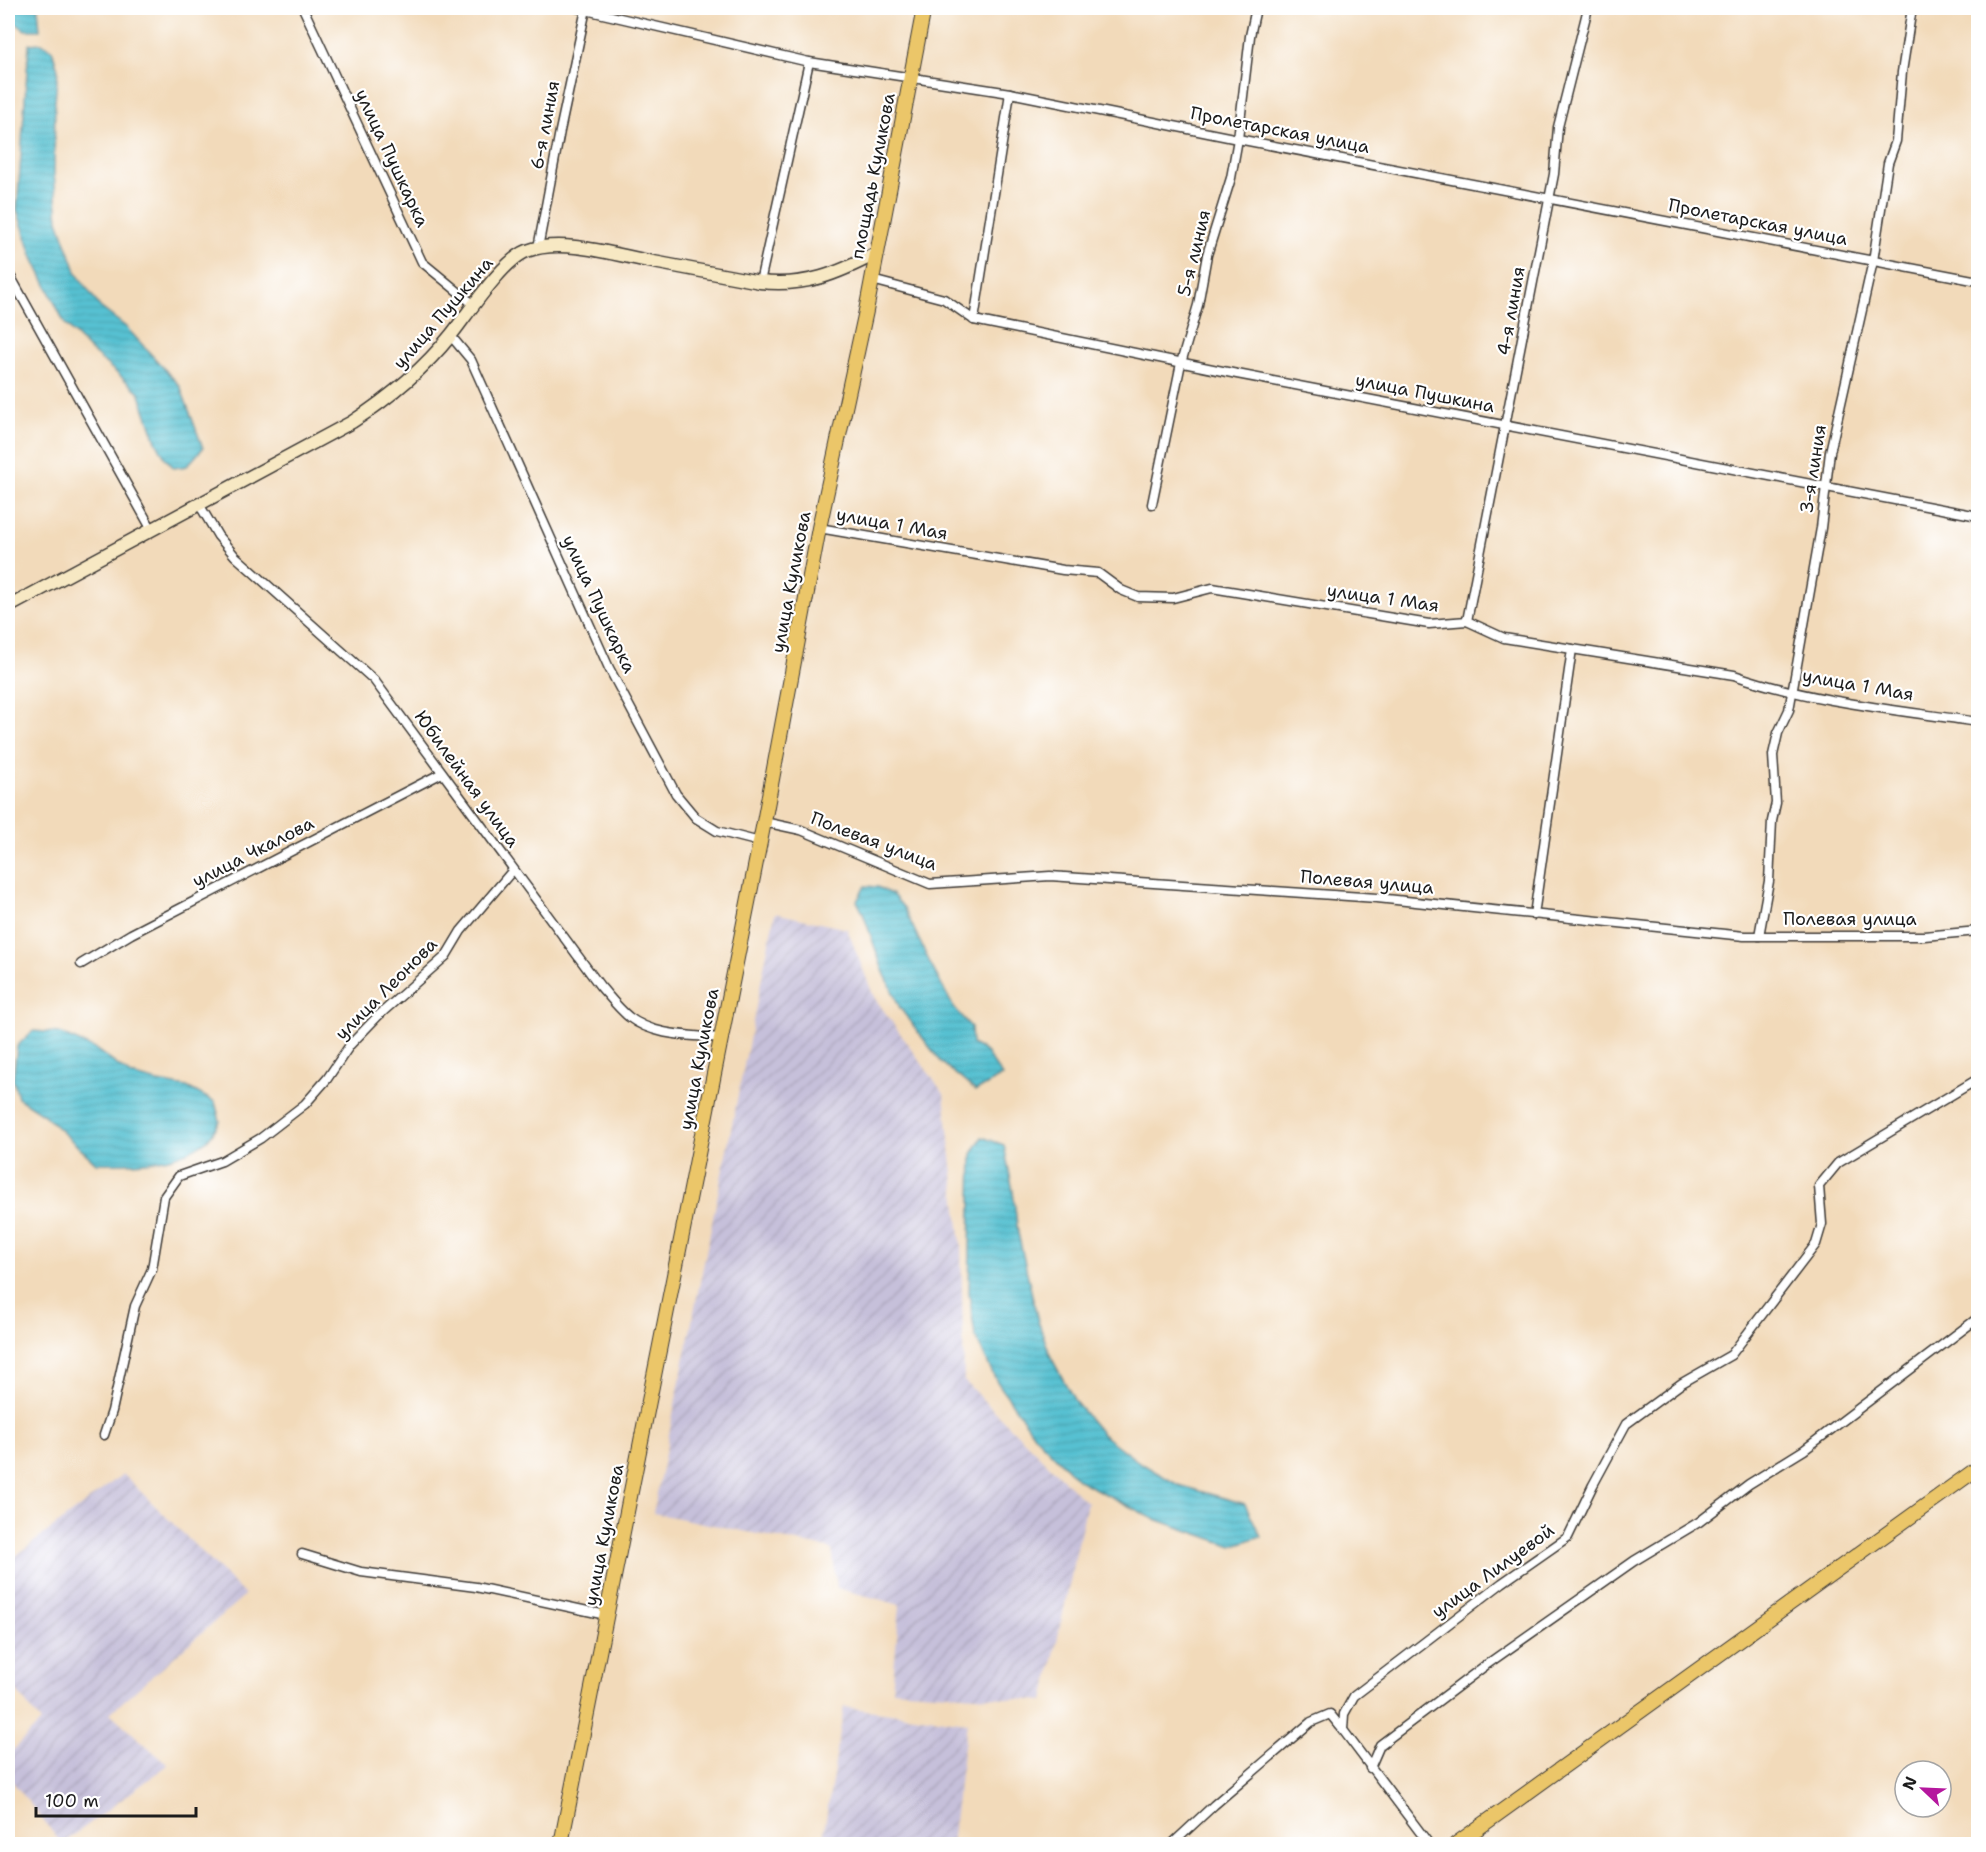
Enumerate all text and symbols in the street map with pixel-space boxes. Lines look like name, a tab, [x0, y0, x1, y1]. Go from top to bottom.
street label: 6-я линия	[525, 79, 565, 171]
street label: улица Пушкарка	[350, 85, 434, 231]
street label: площадь Куликова	[845, 91, 901, 261]
street label: Пролетарская улица	[1188, 101, 1372, 159]
street label: Пролетарская улица	[1666, 193, 1850, 251]
street label: 5-я линия	[1172, 207, 1216, 299]
street label: улица Пушкина	[388, 252, 498, 374]
street label: 4-я линия	[1491, 265, 1531, 357]
street label: улица Пушкина	[1353, 368, 1497, 418]
street label: 3-я линия	[1794, 423, 1832, 515]
street label: улица 1 Мая	[834, 502, 950, 546]
street label: улица Куликова	[765, 509, 817, 655]
street label: улица Пушкарка	[557, 531, 641, 677]
street label: улица 1 Мая	[1326, 578, 1440, 618]
street label: улица 1 Мая	[1800, 663, 1916, 707]
street label: Юбилейная улица	[409, 706, 525, 852]
street label: Полевая улица	[807, 806, 941, 876]
street label: улица Чкалова	[188, 811, 318, 893]
street label: Полевая улица	[1299, 864, 1435, 900]
street label: Полевая улица	[1783, 907, 1917, 931]
street label: улица Леонова	[330, 933, 442, 1045]
street label: улица Куликова	[673, 986, 725, 1132]
street label: улица Куликова	[578, 1462, 630, 1608]
street label: улица Лилуевой	[1427, 1518, 1559, 1624]
north arrow	[1893, 1759, 1953, 1819]
text: N	[1898, 1773, 1922, 1793]
scale bar	[36, 1780, 196, 1818]
text: 100 m	[45, 1789, 99, 1813]

